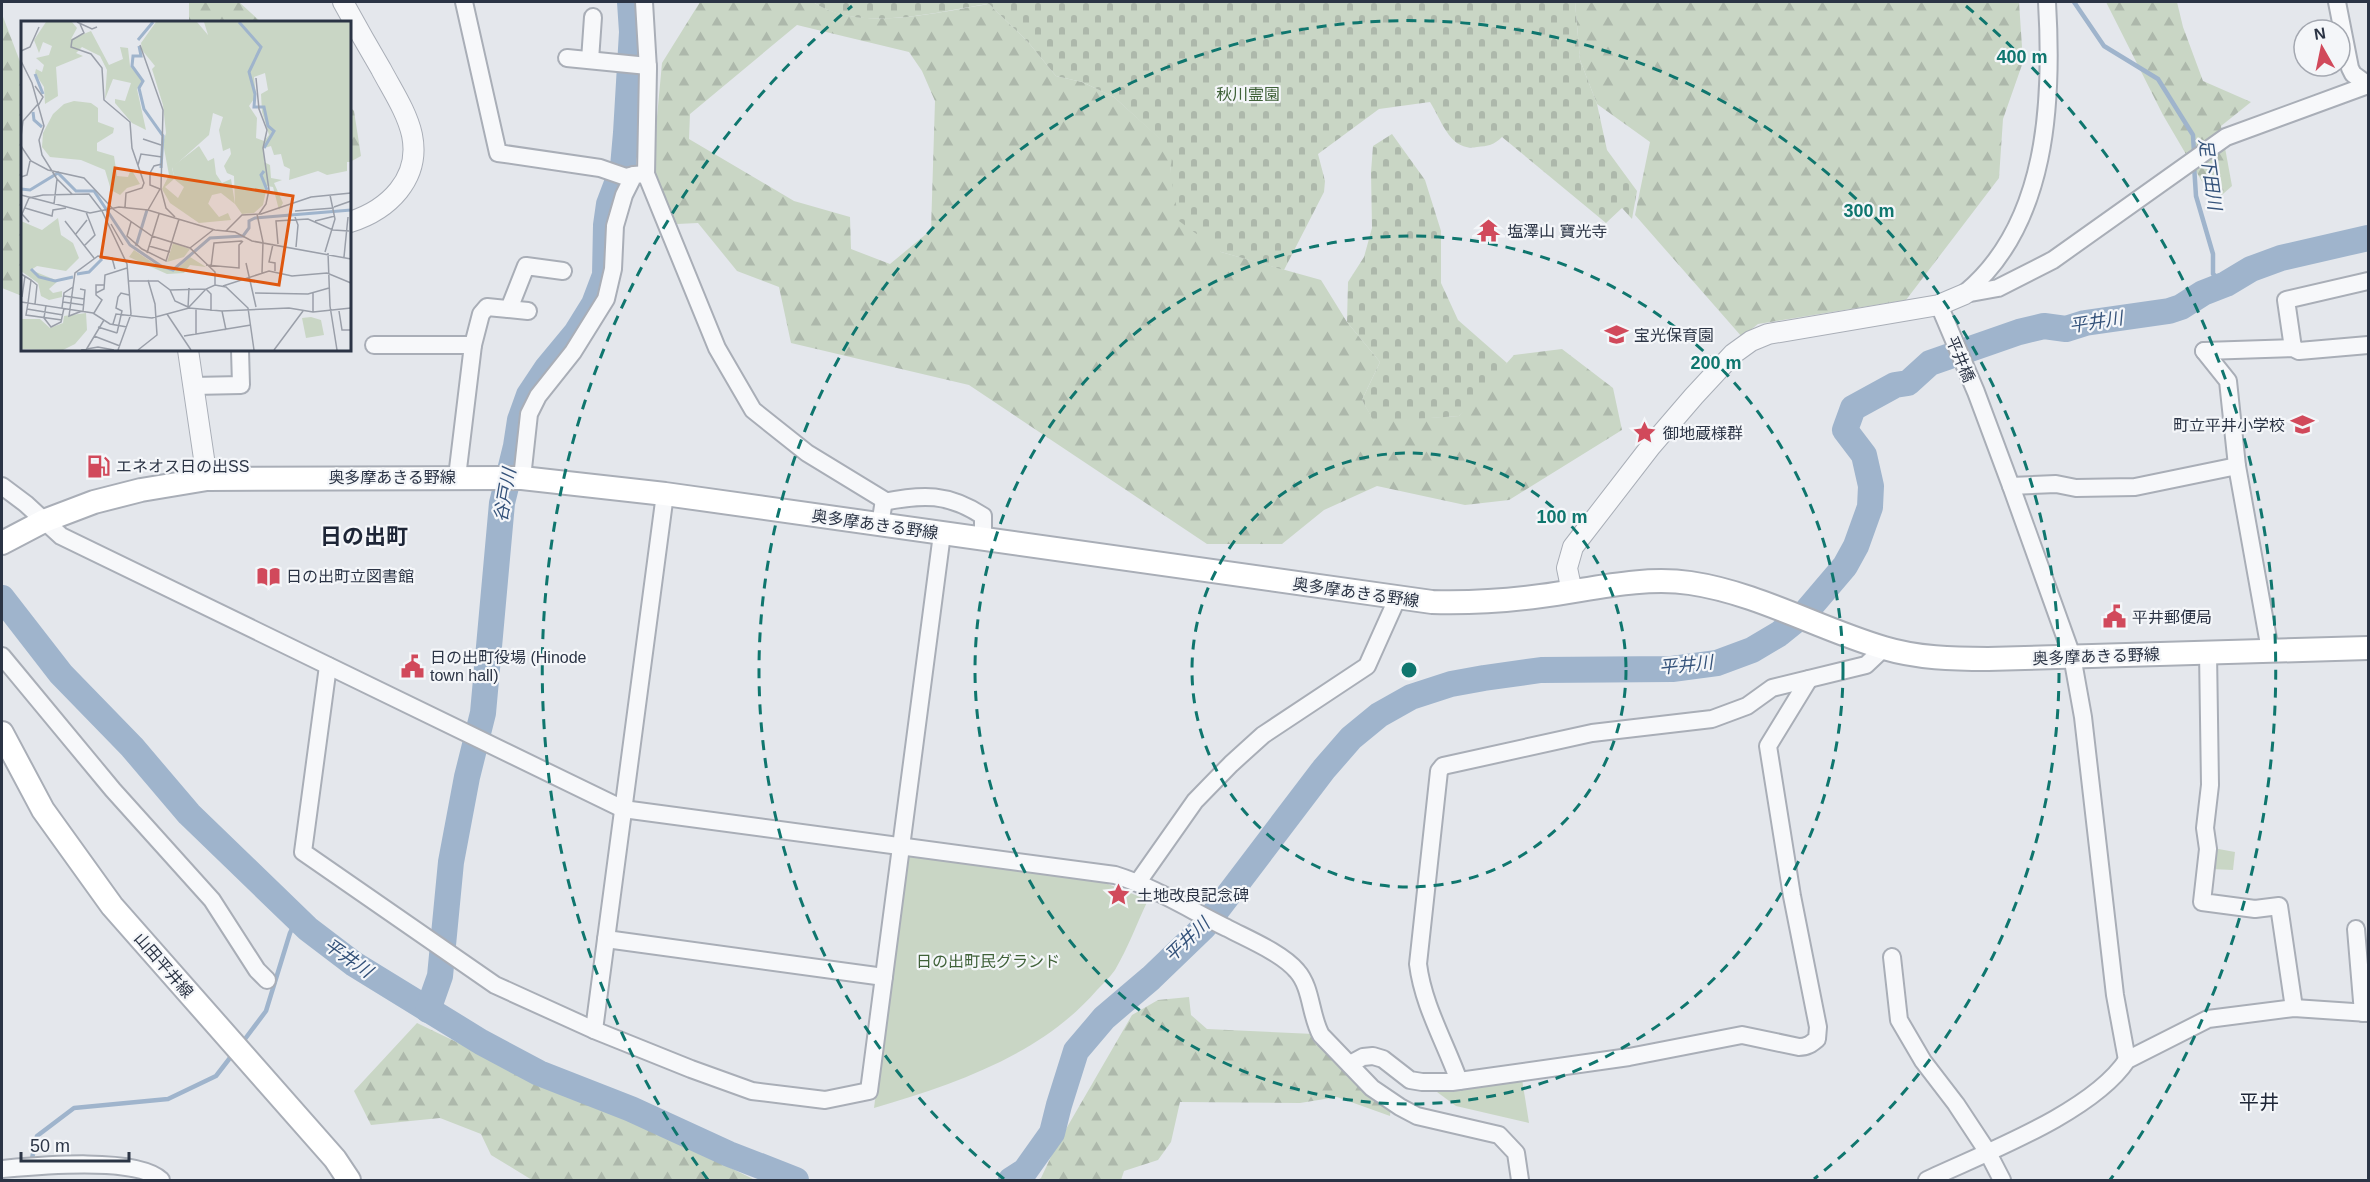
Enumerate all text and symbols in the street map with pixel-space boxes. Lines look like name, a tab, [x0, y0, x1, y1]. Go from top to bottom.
north arrow	[2292, 18, 2352, 78]
inset map	[21, 21, 351, 351]
text: N	[2313, 24, 2327, 43]
text: 400 m	[1996, 47, 2048, 67]
park label: 秋川霊園	[1216, 86, 1280, 103]
water label: 足下田川	[2195, 137, 2225, 213]
text: 300 m	[1843, 201, 1895, 221]
temple icon: 塩澤山 寶光寺	[1476, 218, 1502, 244]
place label: 塩澤山 寶光寺	[1507, 223, 1607, 240]
water label: 平井川	[2068, 308, 2126, 336]
school or university icon: 宝光保育園	[1603, 322, 1629, 348]
place label: 宝光保育園	[1634, 327, 1714, 344]
street label: 平井橋	[1943, 334, 1978, 385]
text: 200 m	[1690, 353, 1742, 373]
school or university icon: 町立平井小学校	[2290, 412, 2316, 438]
place label: 町立平井小学校	[2173, 417, 2285, 434]
place icon: 御地蔵様群	[1632, 420, 1658, 446]
place label: 御地蔵様群	[1663, 425, 1743, 442]
fuel station icon: エネオス日の出SS	[85, 453, 111, 479]
place label: エネオス日の出SS	[116, 458, 249, 475]
water label: 谷戸川	[490, 465, 520, 523]
street label: 奥多摩あきる野線	[328, 469, 456, 486]
street label: 奥多摩あきる野線	[811, 507, 939, 542]
text: 100 m	[1536, 507, 1588, 527]
district label: 日の出町	[320, 524, 408, 549]
library icon: 日の出町立図書館	[255, 563, 281, 589]
place label: 日の出町立図書館	[286, 568, 414, 585]
street label: 奥多摩あきる野線	[1292, 575, 1420, 610]
public building icon: 平井郵便局	[2101, 604, 2127, 630]
place label: 平井郵便局	[2132, 609, 2212, 626]
street label: 奥多摩あきる野線	[2032, 646, 2160, 667]
place label: 日の出町役場 (Hinode town hall)	[430, 649, 587, 684]
water label: 平井川	[1658, 652, 1716, 678]
public building icon: 日の出町役場 (Hinode town hall)	[399, 653, 425, 679]
centre of rings	[1399, 660, 1419, 680]
place icon: 土地改良記念碑	[1106, 882, 1132, 908]
place label: 土地改良記念碑	[1137, 887, 1249, 904]
water label: 平井川	[1161, 913, 1215, 966]
street label: 山田平井線	[131, 930, 196, 1001]
water label: 平井川	[320, 934, 377, 983]
park label: 日の出町民グランド	[916, 953, 1060, 970]
district label: 平井	[2239, 1091, 2279, 1113]
scale bar	[21, 1125, 129, 1163]
text: 50 m	[30, 1136, 70, 1156]

